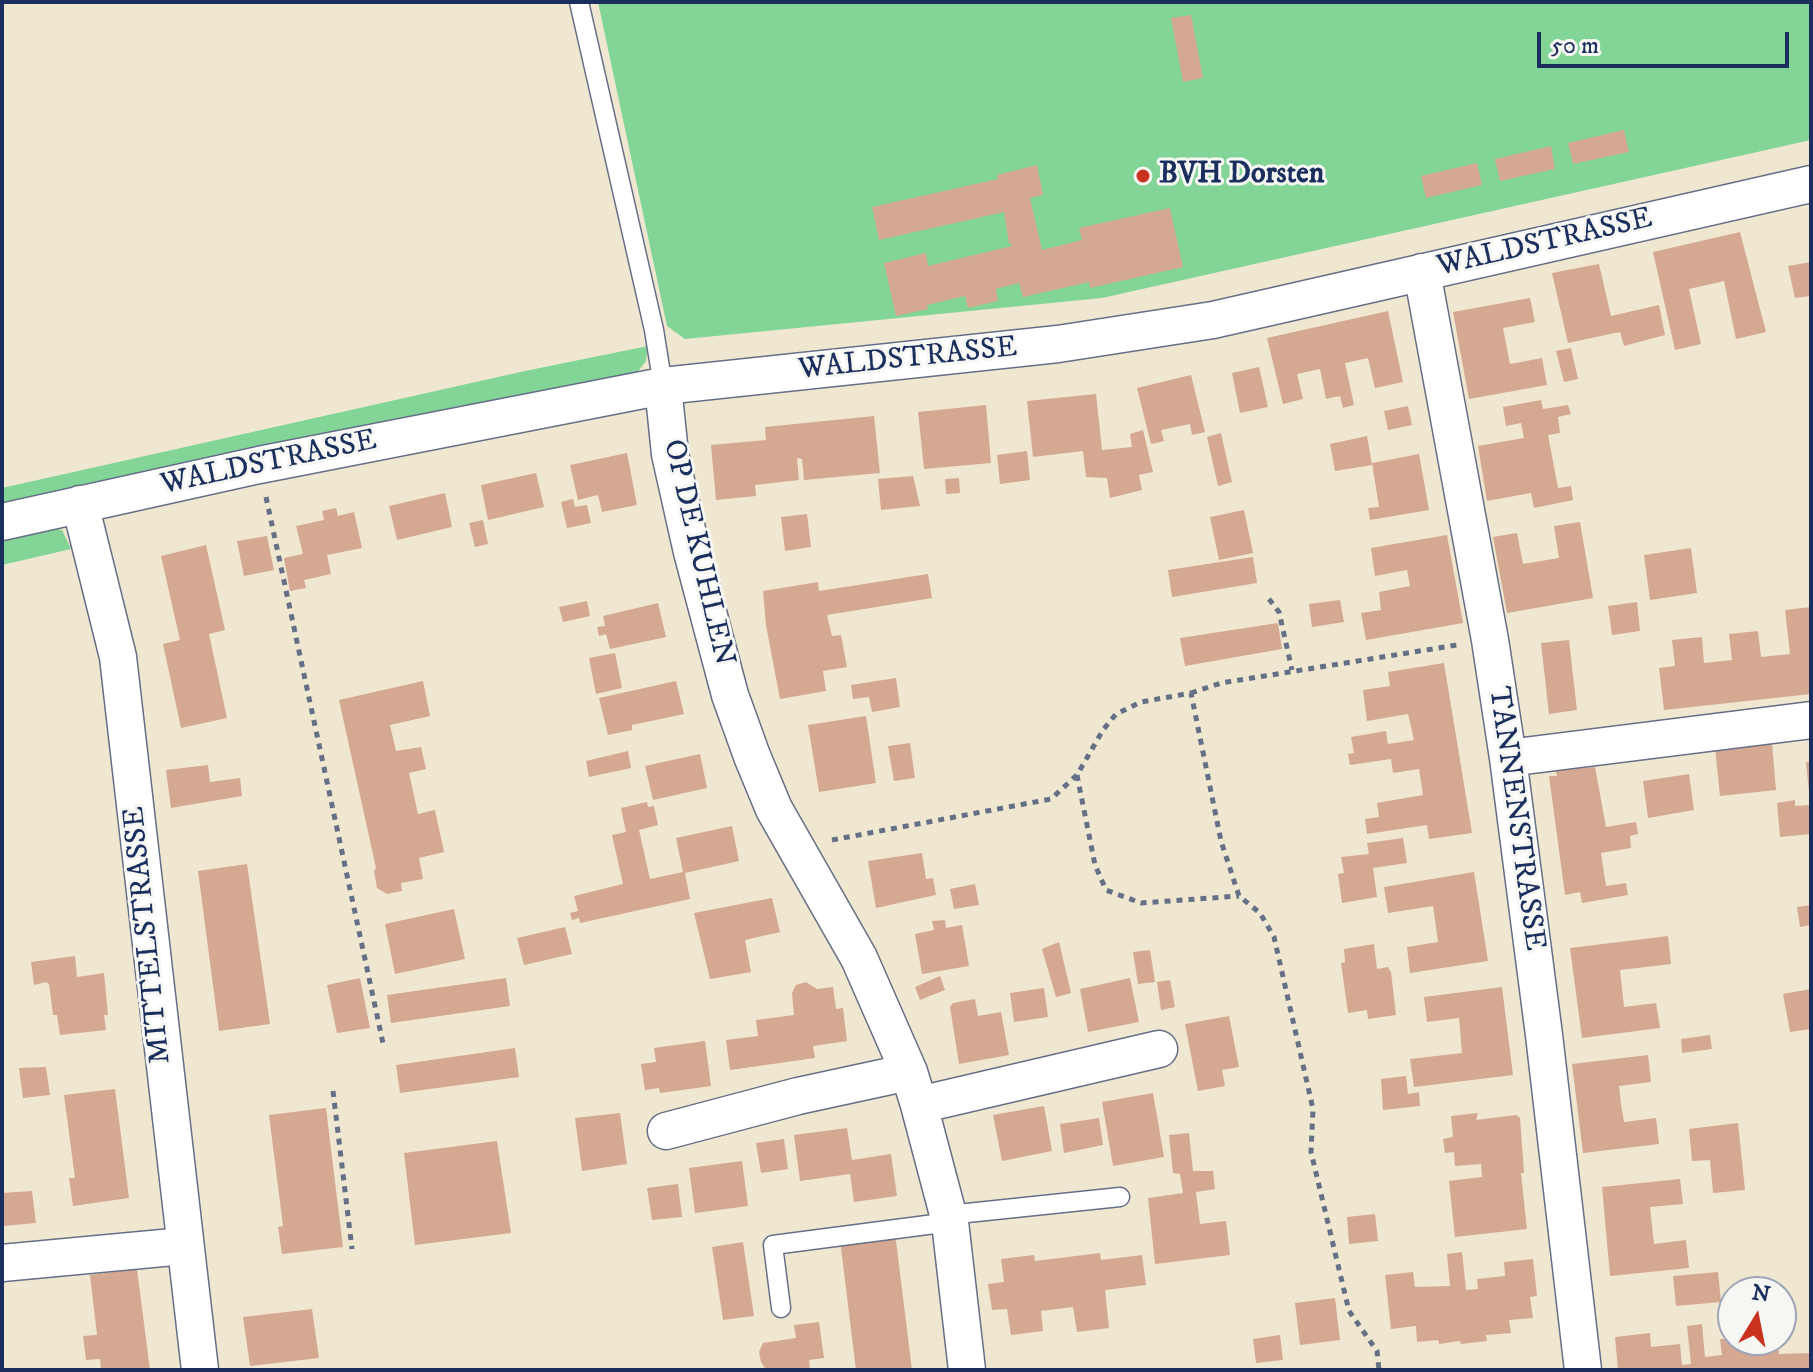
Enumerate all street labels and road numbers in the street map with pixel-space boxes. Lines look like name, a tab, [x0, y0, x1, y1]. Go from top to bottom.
street label: WALDSTRASSE	[1434, 202, 1656, 286]
street label: WALDSTRASSE	[797, 331, 1019, 389]
street label: WALDSTRASSE	[158, 424, 380, 504]
street label: OP DE KUHLEN	[653, 436, 741, 670]
street label: TANNENSTRASSE	[1479, 685, 1551, 953]
street label: MITTELSTRASSE	[118, 804, 180, 1066]

